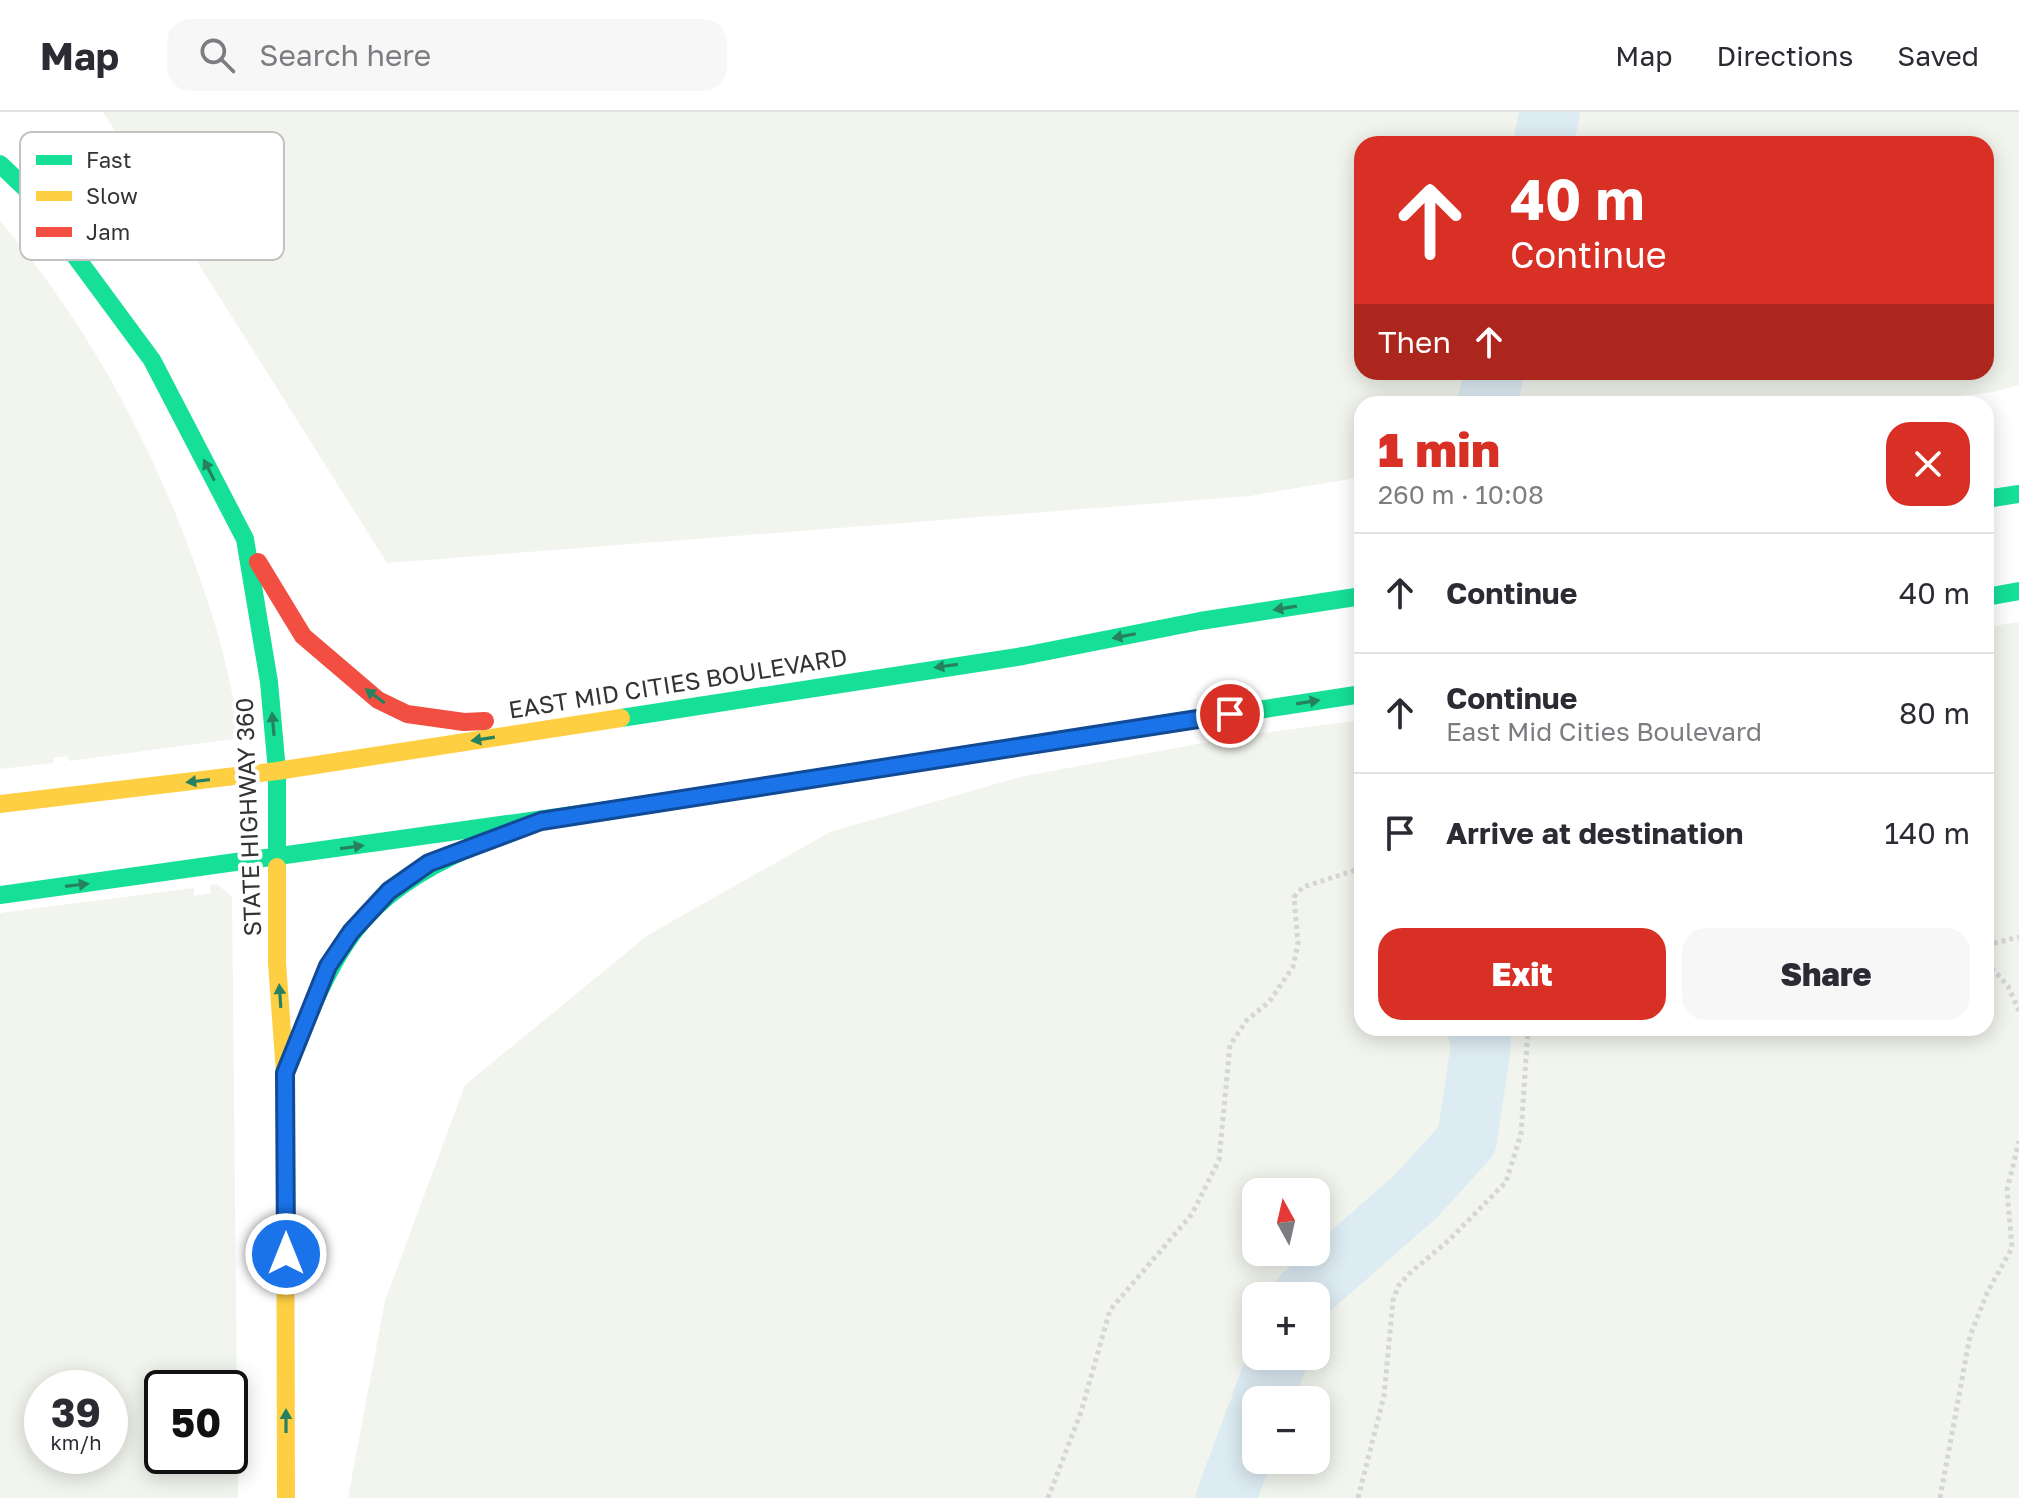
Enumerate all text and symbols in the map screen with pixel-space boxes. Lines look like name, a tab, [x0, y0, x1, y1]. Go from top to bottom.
search box	[167, 19, 727, 91]
text: Map	[40, 33, 119, 78]
icon: search	[195, 33, 239, 77]
text: Search here	[259, 37, 431, 73]
text: Map	[1615, 39, 1672, 72]
text: Directions	[1716, 39, 1853, 72]
text: Saved	[1897, 39, 1979, 72]
legend	[20, 132, 284, 260]
text: Fast	[86, 146, 132, 173]
text: 40 m	[1510, 165, 1644, 232]
icon: ahead	[1378, 168, 1482, 272]
text: Slow	[86, 182, 138, 209]
text: Jam	[86, 218, 130, 245]
text: Continue	[1510, 233, 1667, 276]
icon: ahead	[1467, 320, 1511, 364]
text: Then	[1378, 324, 1451, 360]
text: 1 min	[1378, 420, 1500, 478]
button: close	[1886, 422, 1970, 506]
one-way arrow	[202, 459, 216, 482]
text: 260 m · 10:08	[1378, 479, 1544, 510]
icon: ahead	[1378, 571, 1422, 615]
text: Continue	[1446, 575, 1577, 611]
text: 40 m	[1899, 575, 1970, 611]
one-way arrow	[1272, 602, 1297, 615]
one-way arrow	[1111, 630, 1136, 643]
street label: EAST MID CITIES BOULEVARD	[506, 641, 849, 724]
one-way arrow	[933, 660, 958, 673]
pin	[1196, 680, 1264, 748]
text: Continue	[1446, 680, 1577, 716]
one-way arrow	[364, 689, 385, 704]
icon: ahead	[1378, 691, 1422, 735]
icon: arrive	[1208, 692, 1252, 736]
one-way arrow	[1296, 695, 1321, 708]
text: 80 m	[1899, 695, 1970, 731]
street label: STATE HIGHWAY 360	[229, 697, 266, 937]
one-way arrow	[266, 711, 279, 736]
text: East Mid Cities Boulevard	[1446, 716, 1762, 747]
one-way arrow	[470, 733, 495, 746]
one-way arrow	[185, 774, 210, 787]
icon: arrive	[1378, 811, 1422, 855]
text: Arrive at destination	[1446, 815, 1743, 851]
text: 140 m	[1885, 815, 1970, 851]
one-way arrow	[340, 840, 365, 853]
one-way arrow	[65, 879, 90, 892]
button: Exit	[1378, 928, 1666, 1020]
button: Share	[1682, 928, 1970, 1020]
one-way arrow	[273, 983, 286, 1008]
north arrow	[1242, 1178, 1330, 1266]
map controls	[1242, 1178, 1330, 1474]
position arrow	[244, 1212, 328, 1296]
button: +	[1242, 1282, 1330, 1370]
speed limit sign: 50	[144, 1370, 248, 1474]
button: −	[1242, 1386, 1330, 1474]
text: 39	[51, 1388, 101, 1436]
one-way arrow	[280, 1408, 292, 1433]
text: km/h	[51, 1430, 101, 1454]

